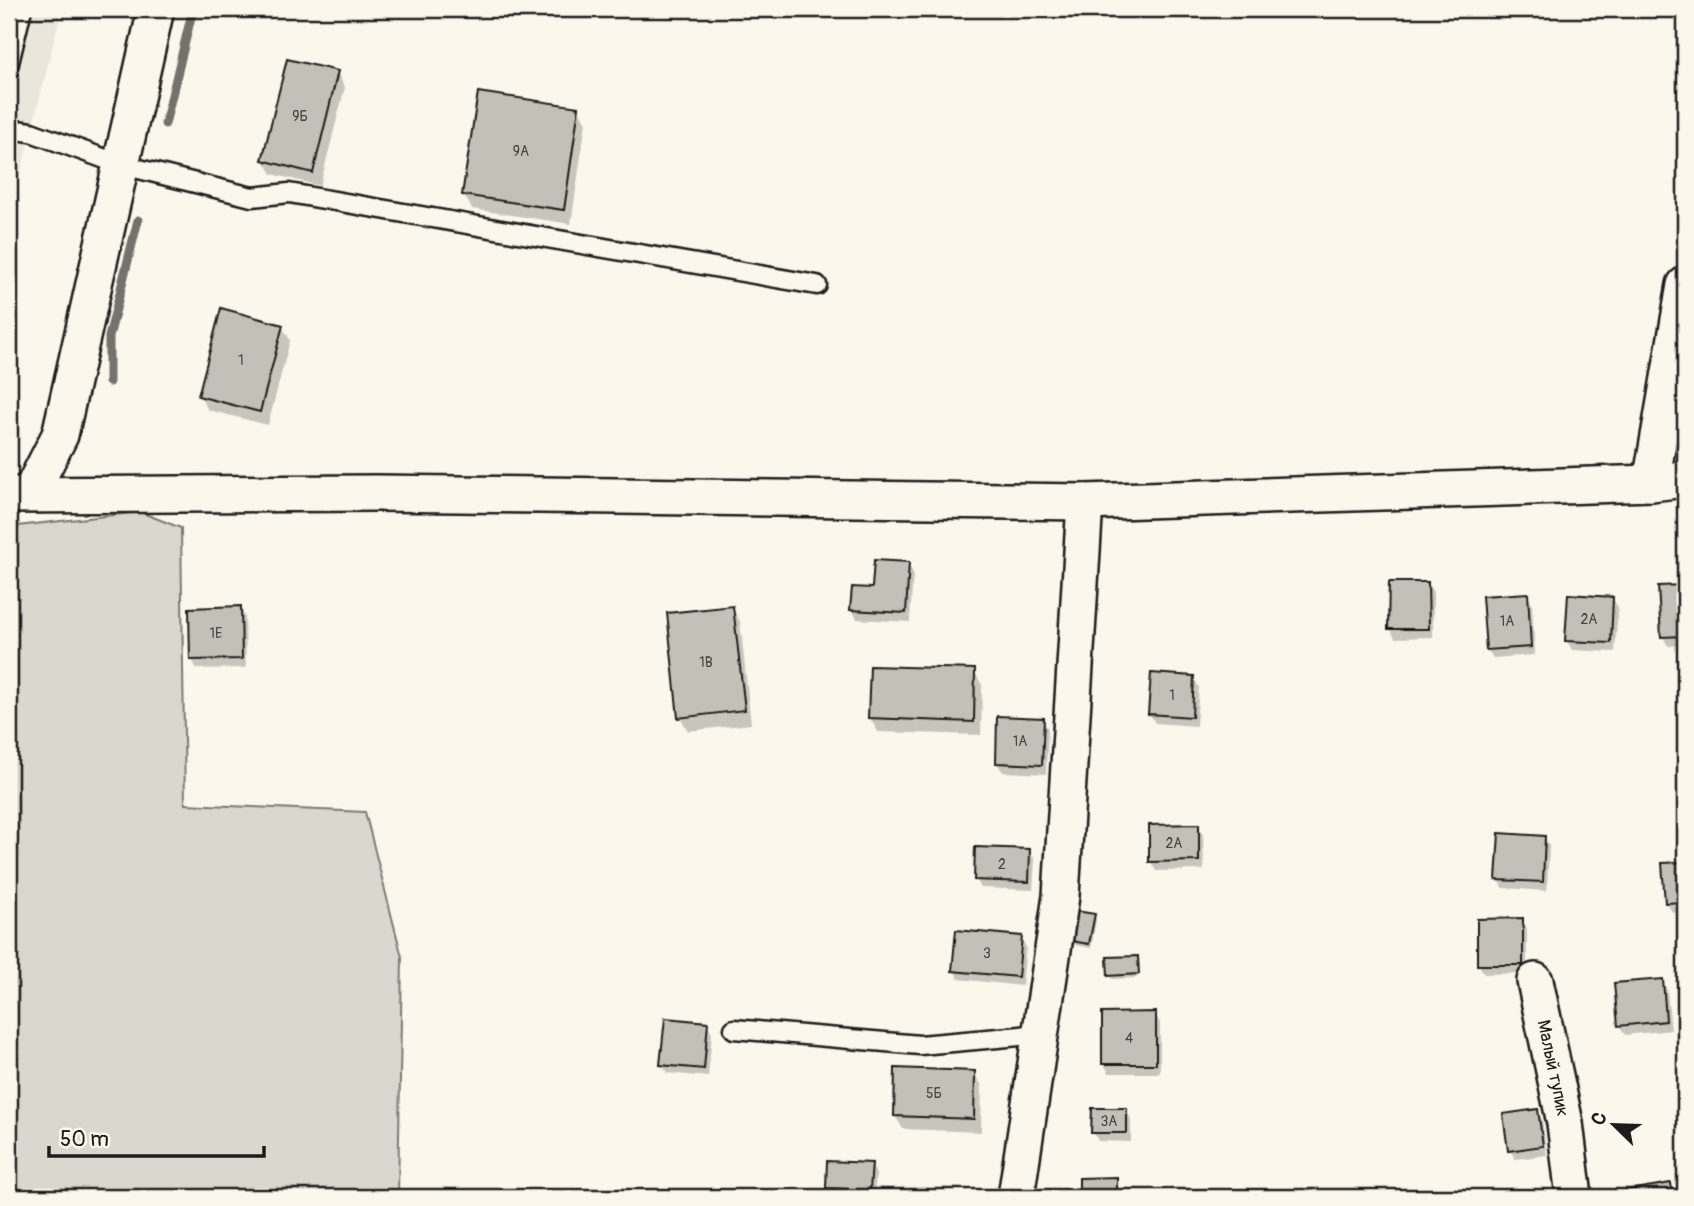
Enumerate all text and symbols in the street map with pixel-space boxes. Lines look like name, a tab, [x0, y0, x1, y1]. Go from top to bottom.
house number: 9Б	[292, 108, 308, 125]
house number: 9А	[513, 143, 529, 160]
house number: 1	[238, 352, 244, 369]
house number: 2А	[1581, 611, 1597, 628]
house number: 1А	[1500, 613, 1514, 630]
house number: 1Е	[210, 625, 222, 642]
house number: 1В	[699, 654, 713, 671]
house number: 1	[1169, 687, 1175, 704]
house number: 1А	[1013, 733, 1027, 750]
house number: 2А	[1166, 835, 1182, 852]
house number: 2	[998, 856, 1006, 873]
house number: 3	[983, 945, 991, 962]
street label: Малый тупик	[1532, 1018, 1575, 1118]
house number: 4	[1125, 1030, 1133, 1047]
house number: 5Б	[926, 1085, 942, 1102]
north arrow	[1578, 1090, 1648, 1160]
text: С	[1586, 1108, 1613, 1129]
house number: 3А	[1101, 1113, 1117, 1130]
scale bar	[49, 1115, 264, 1159]
text: 50 m	[60, 1126, 109, 1153]

